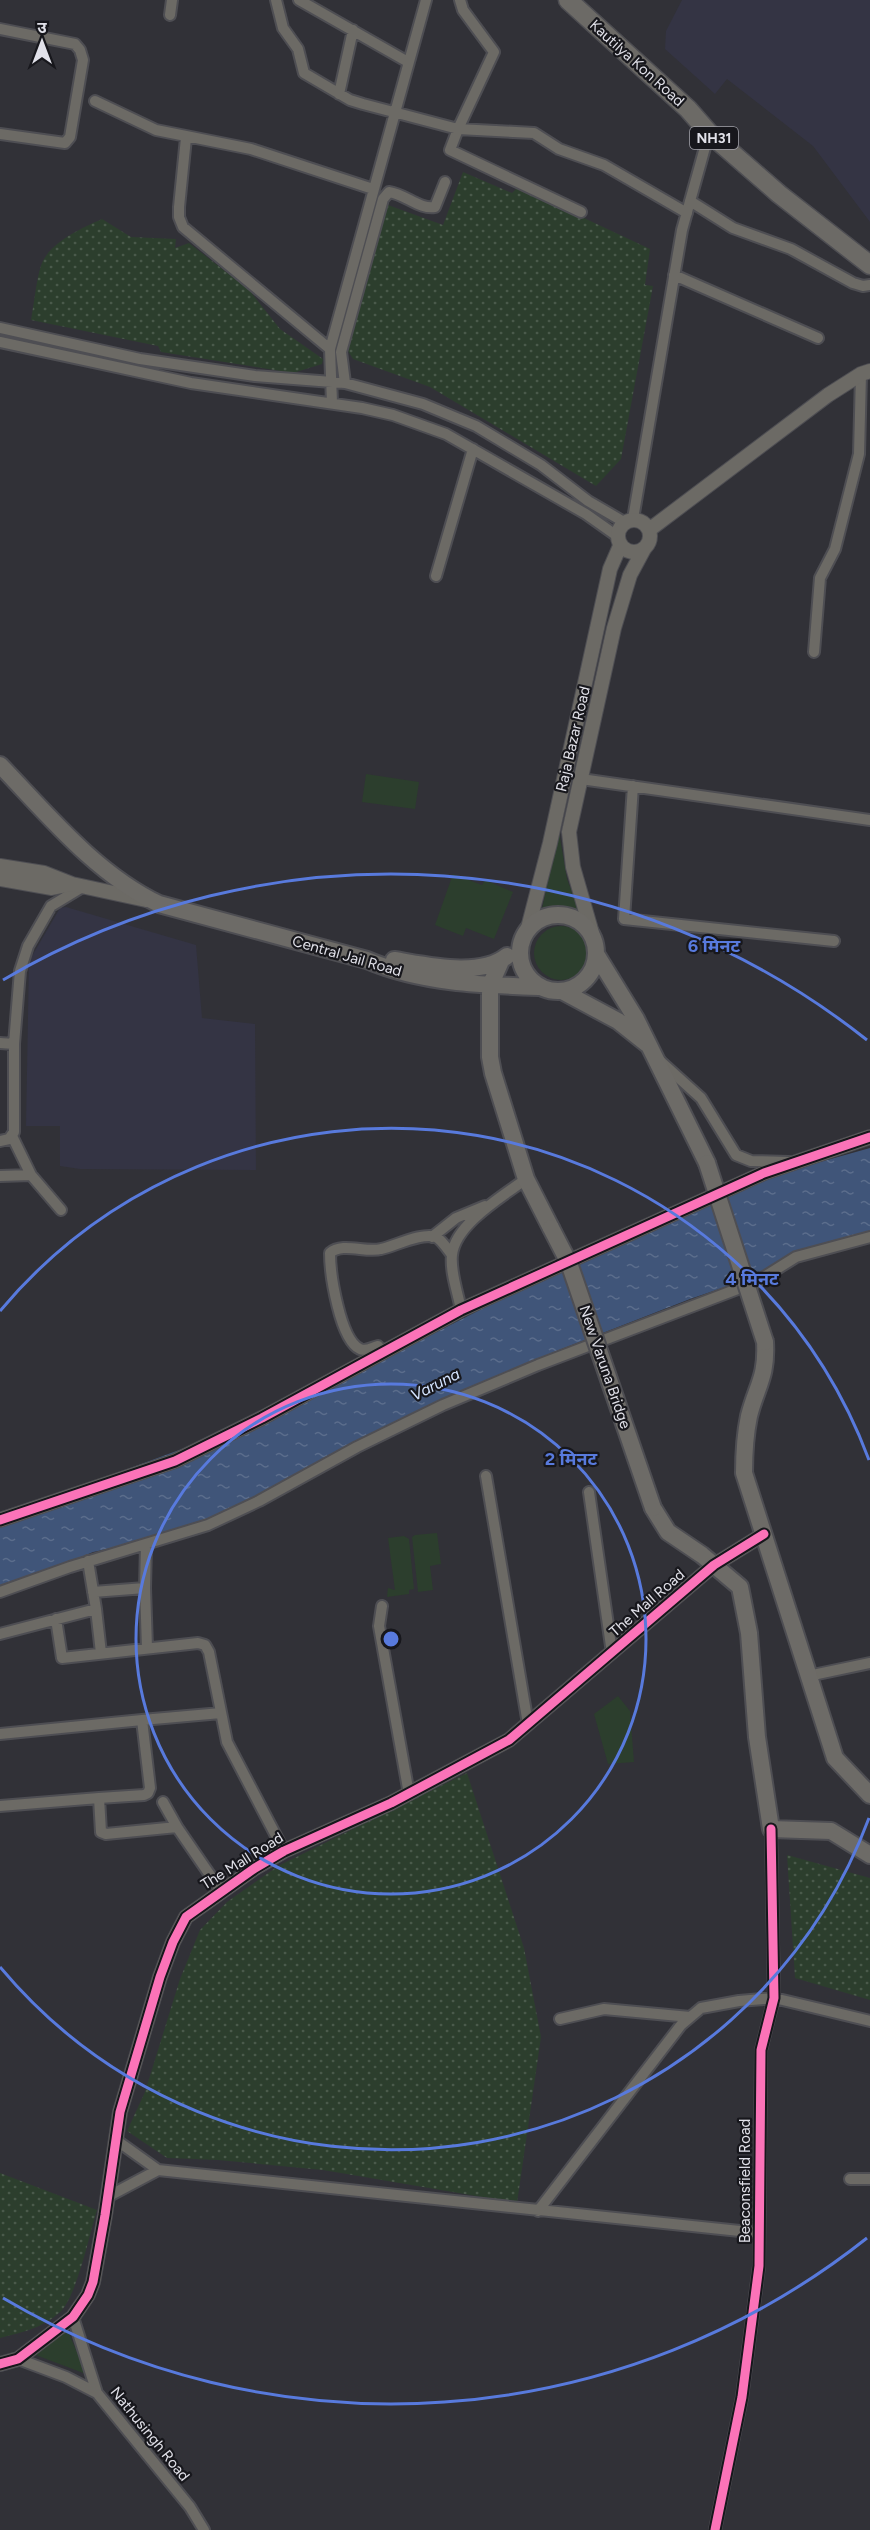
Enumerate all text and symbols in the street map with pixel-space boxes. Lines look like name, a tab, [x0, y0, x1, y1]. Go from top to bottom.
north arrow	[12, 12, 72, 72]
street label: Kautilya Kon Road	[586, 16, 688, 110]
text: उ	[37, 18, 47, 37]
road number: NH31	[690, 127, 738, 149]
street label: Raja Bazar Road	[552, 685, 594, 793]
street label: Central Jail Road	[290, 932, 404, 980]
text: 6 मिनट	[688, 935, 741, 957]
text: 4 मिनट	[725, 1268, 779, 1290]
street label: New Varuna Bridge	[575, 1303, 635, 1431]
water label: Varuna	[408, 1364, 463, 1405]
text: 2 मिनट	[545, 1448, 598, 1470]
street label: The Mall Road	[606, 1565, 688, 1641]
centre of rings	[381, 1629, 401, 1649]
street label: The Mall Road	[197, 1829, 287, 1893]
street label: Beaconsfield Road	[736, 2119, 754, 2243]
street label: Nathusingh Road	[107, 2383, 193, 2485]

